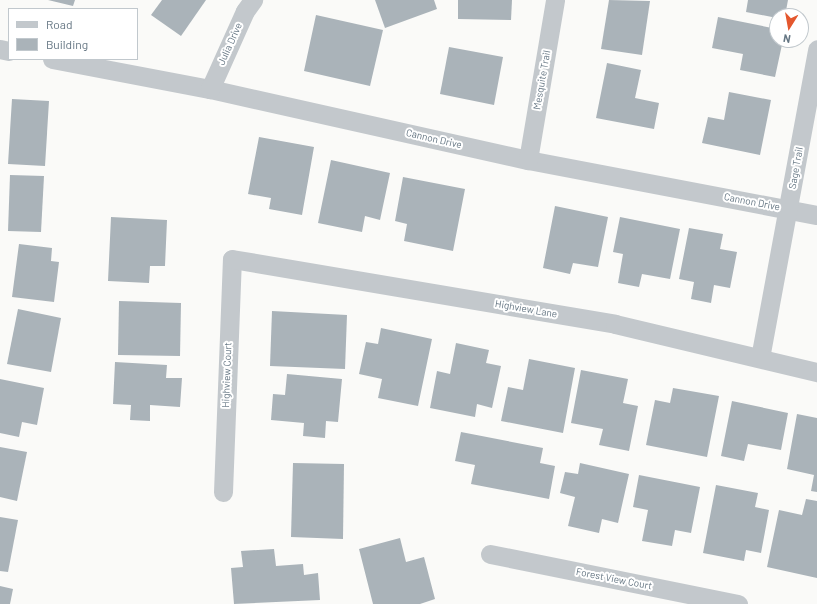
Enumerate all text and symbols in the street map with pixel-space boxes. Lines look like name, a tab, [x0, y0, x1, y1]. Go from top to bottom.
legend	[8, 8, 138, 60]
north arrow	[769, 8, 809, 48]
text: Road	[46, 17, 73, 31]
street label: Julia Drive	[215, 21, 245, 67]
text: N	[782, 32, 792, 46]
text: Building	[46, 37, 88, 51]
street label: Mesquite Trail	[531, 49, 553, 111]
street label: Cannon Drive	[405, 127, 463, 151]
street label: Sage Trail	[786, 146, 806, 190]
street label: Cannon Drive	[723, 191, 781, 213]
street label: Highview Lane	[494, 298, 558, 320]
street label: Highview Court	[220, 342, 234, 408]
street label: Forest View Court	[575, 566, 653, 592]

